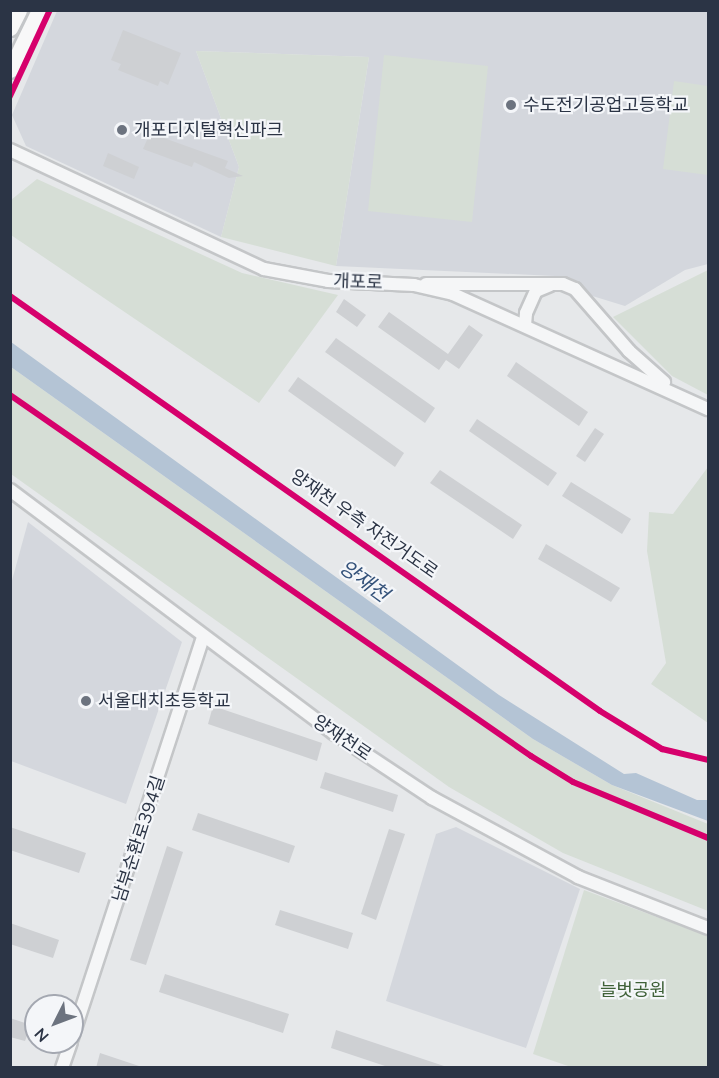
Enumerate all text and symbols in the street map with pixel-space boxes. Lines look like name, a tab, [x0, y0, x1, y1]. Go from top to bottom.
place label: 수도전기공업고등학교	[523, 94, 689, 116]
marker: 수도전기공업고등학교	[504, 98, 518, 112]
place label: 개포디지털혁신파크	[134, 119, 283, 141]
marker: 개포디지털혁신파크	[115, 123, 129, 137]
street label: 개포로	[333, 270, 383, 294]
street label: 양재천 우측 자전거도로	[286, 465, 442, 583]
water label: 양재천	[335, 555, 393, 607]
place label: 서울대치초등학교	[98, 690, 230, 712]
marker: 서울대치초등학교	[79, 694, 93, 708]
street label: 양재천로	[309, 711, 375, 765]
street label: 남부순환로394길	[108, 773, 170, 905]
park label: 늘벗공원	[600, 979, 666, 1001]
north arrow	[24, 994, 84, 1054]
text: N	[30, 1023, 54, 1047]

